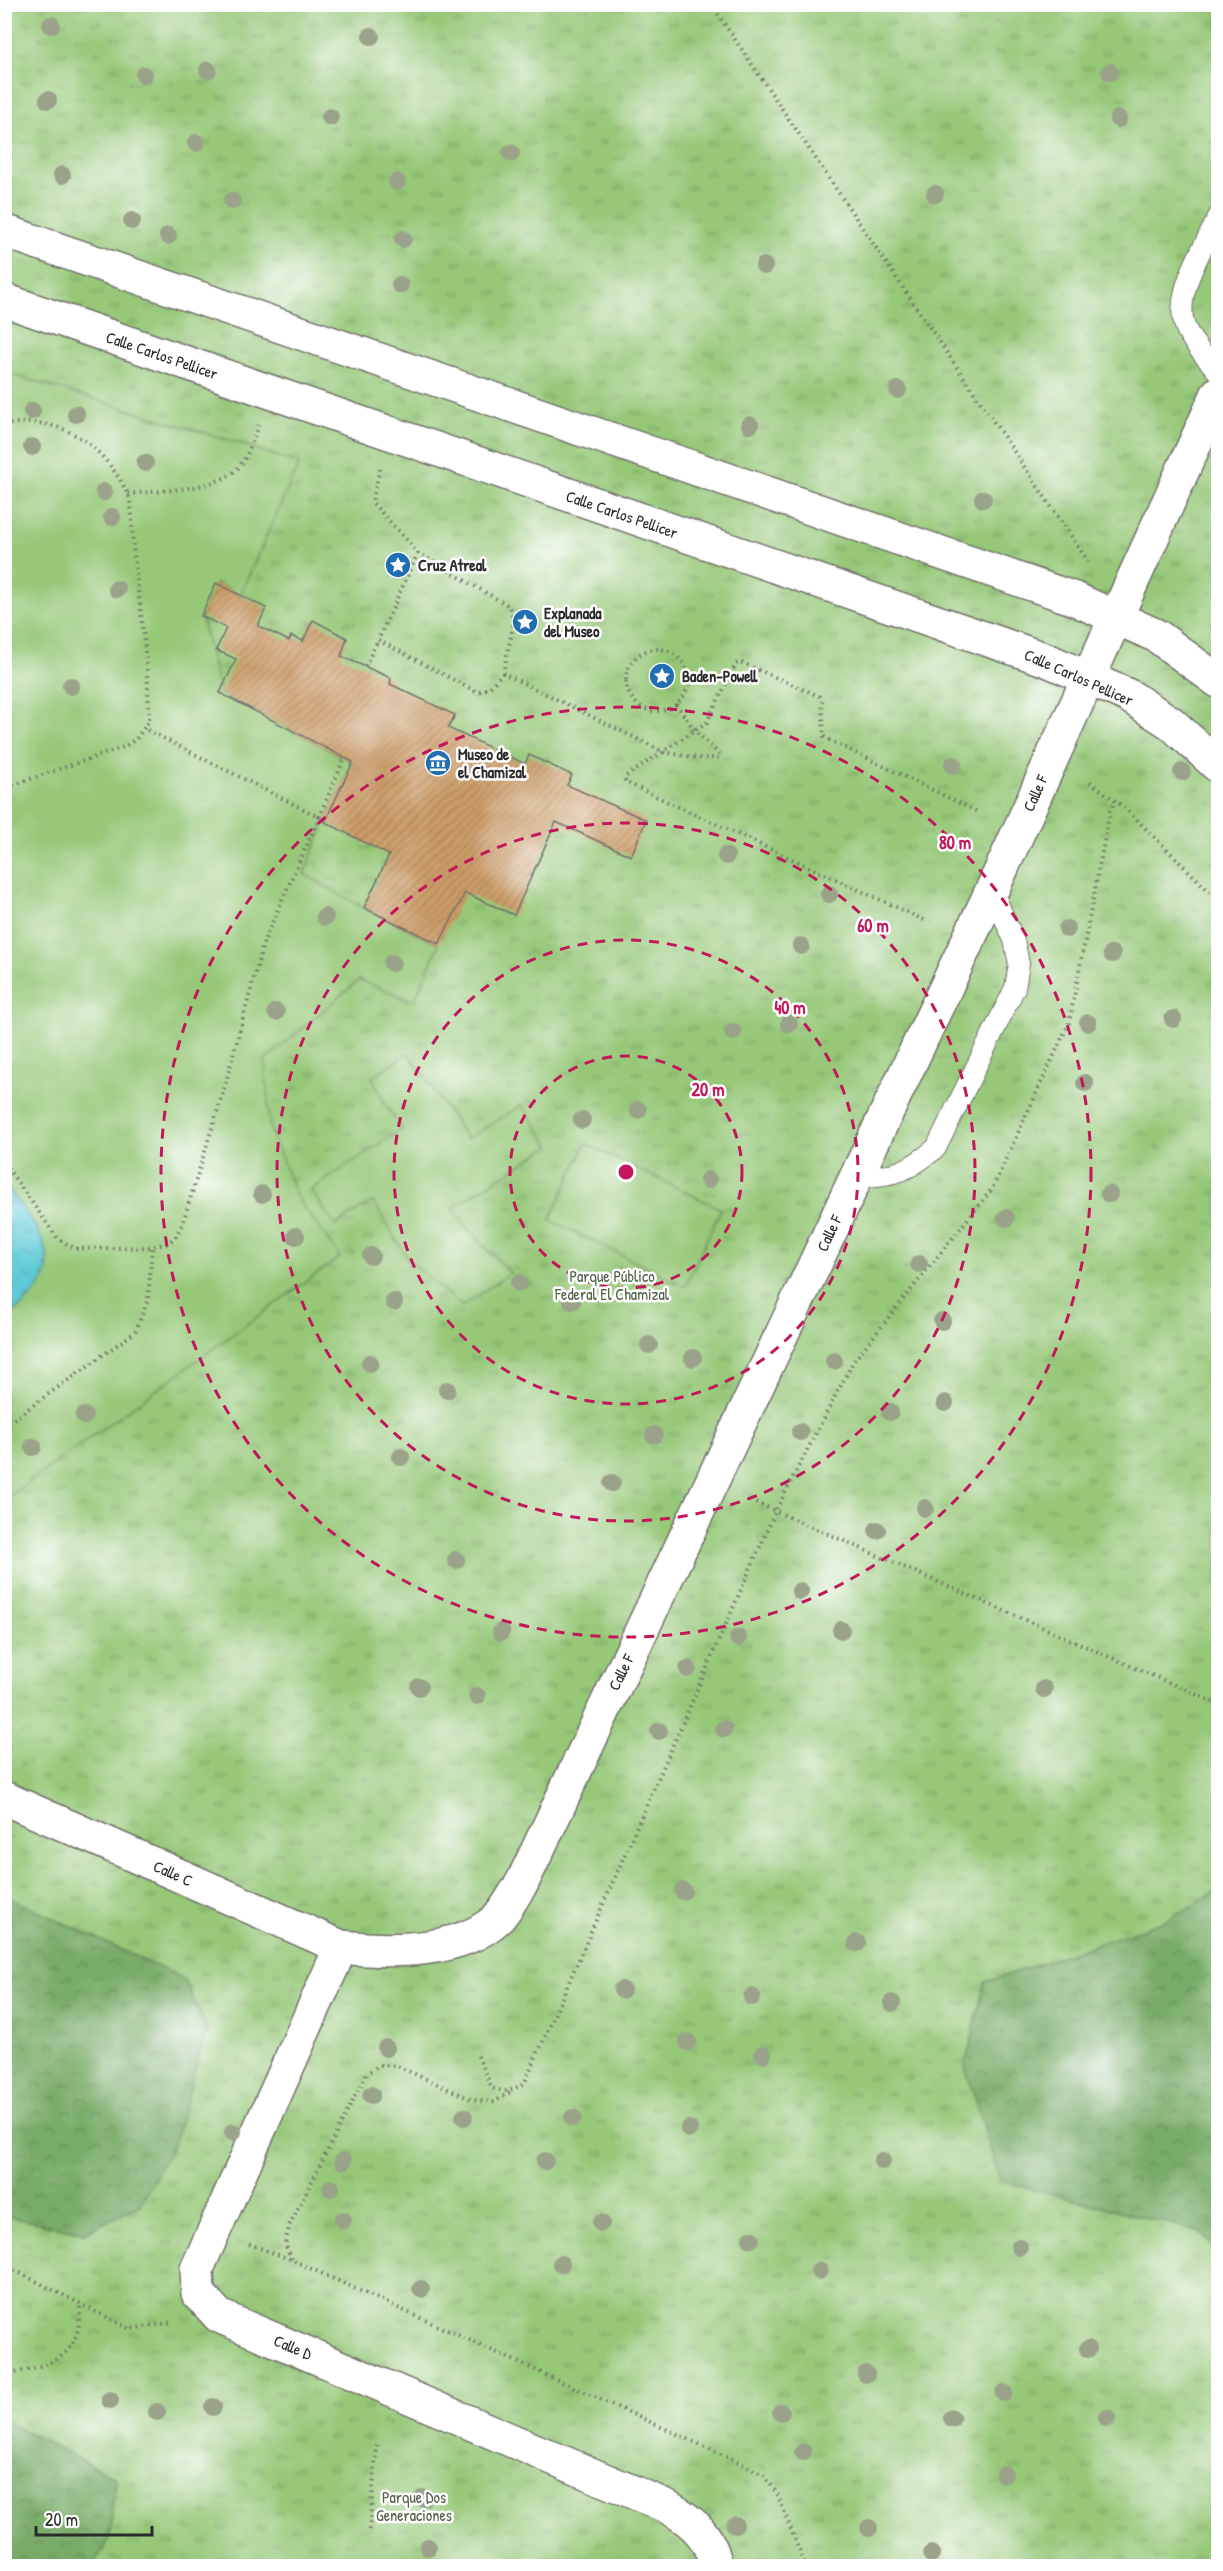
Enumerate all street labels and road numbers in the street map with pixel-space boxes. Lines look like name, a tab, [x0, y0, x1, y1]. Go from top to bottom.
street label: Calle Carlos Pellicer	[103, 326, 221, 384]
street label: Calle Carlos Pellicer	[563, 485, 681, 543]
street label: Calle Carlos Pellicer	[1021, 643, 1137, 711]
street label: Calle F	[1017, 770, 1053, 815]
street label: Calle F	[811, 1210, 847, 1255]
street label: Calle F	[603, 1649, 640, 1694]
street label: Calle C	[150, 1855, 196, 1891]
street label: Calle D	[270, 2329, 316, 2365]

